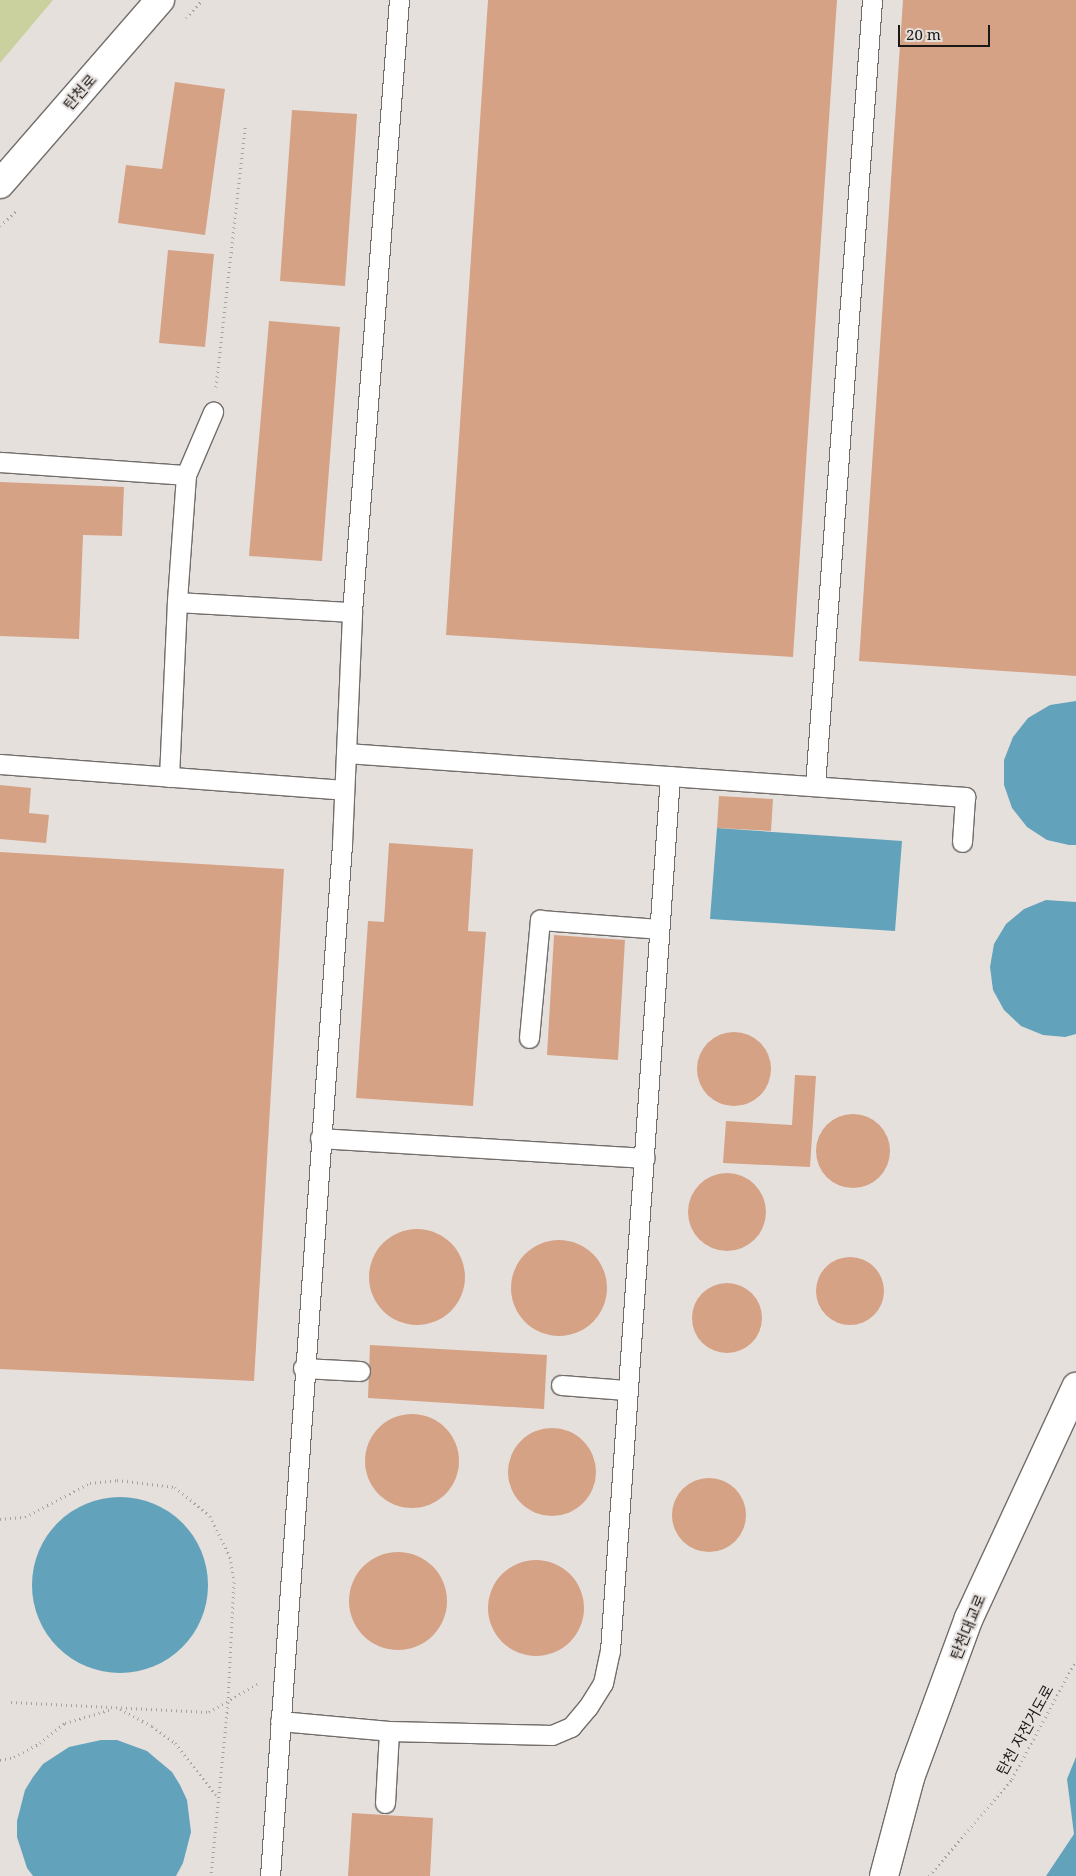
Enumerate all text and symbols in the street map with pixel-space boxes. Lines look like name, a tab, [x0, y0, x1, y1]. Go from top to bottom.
scale bar	[901, 15, 994, 47]
text: 20 m	[906, 24, 941, 44]
street label: 탄천로	[60, 70, 100, 114]
street label: 탄천대교로	[947, 1592, 989, 1662]
street label: 탄천 자전거도로	[993, 1682, 1057, 1778]

